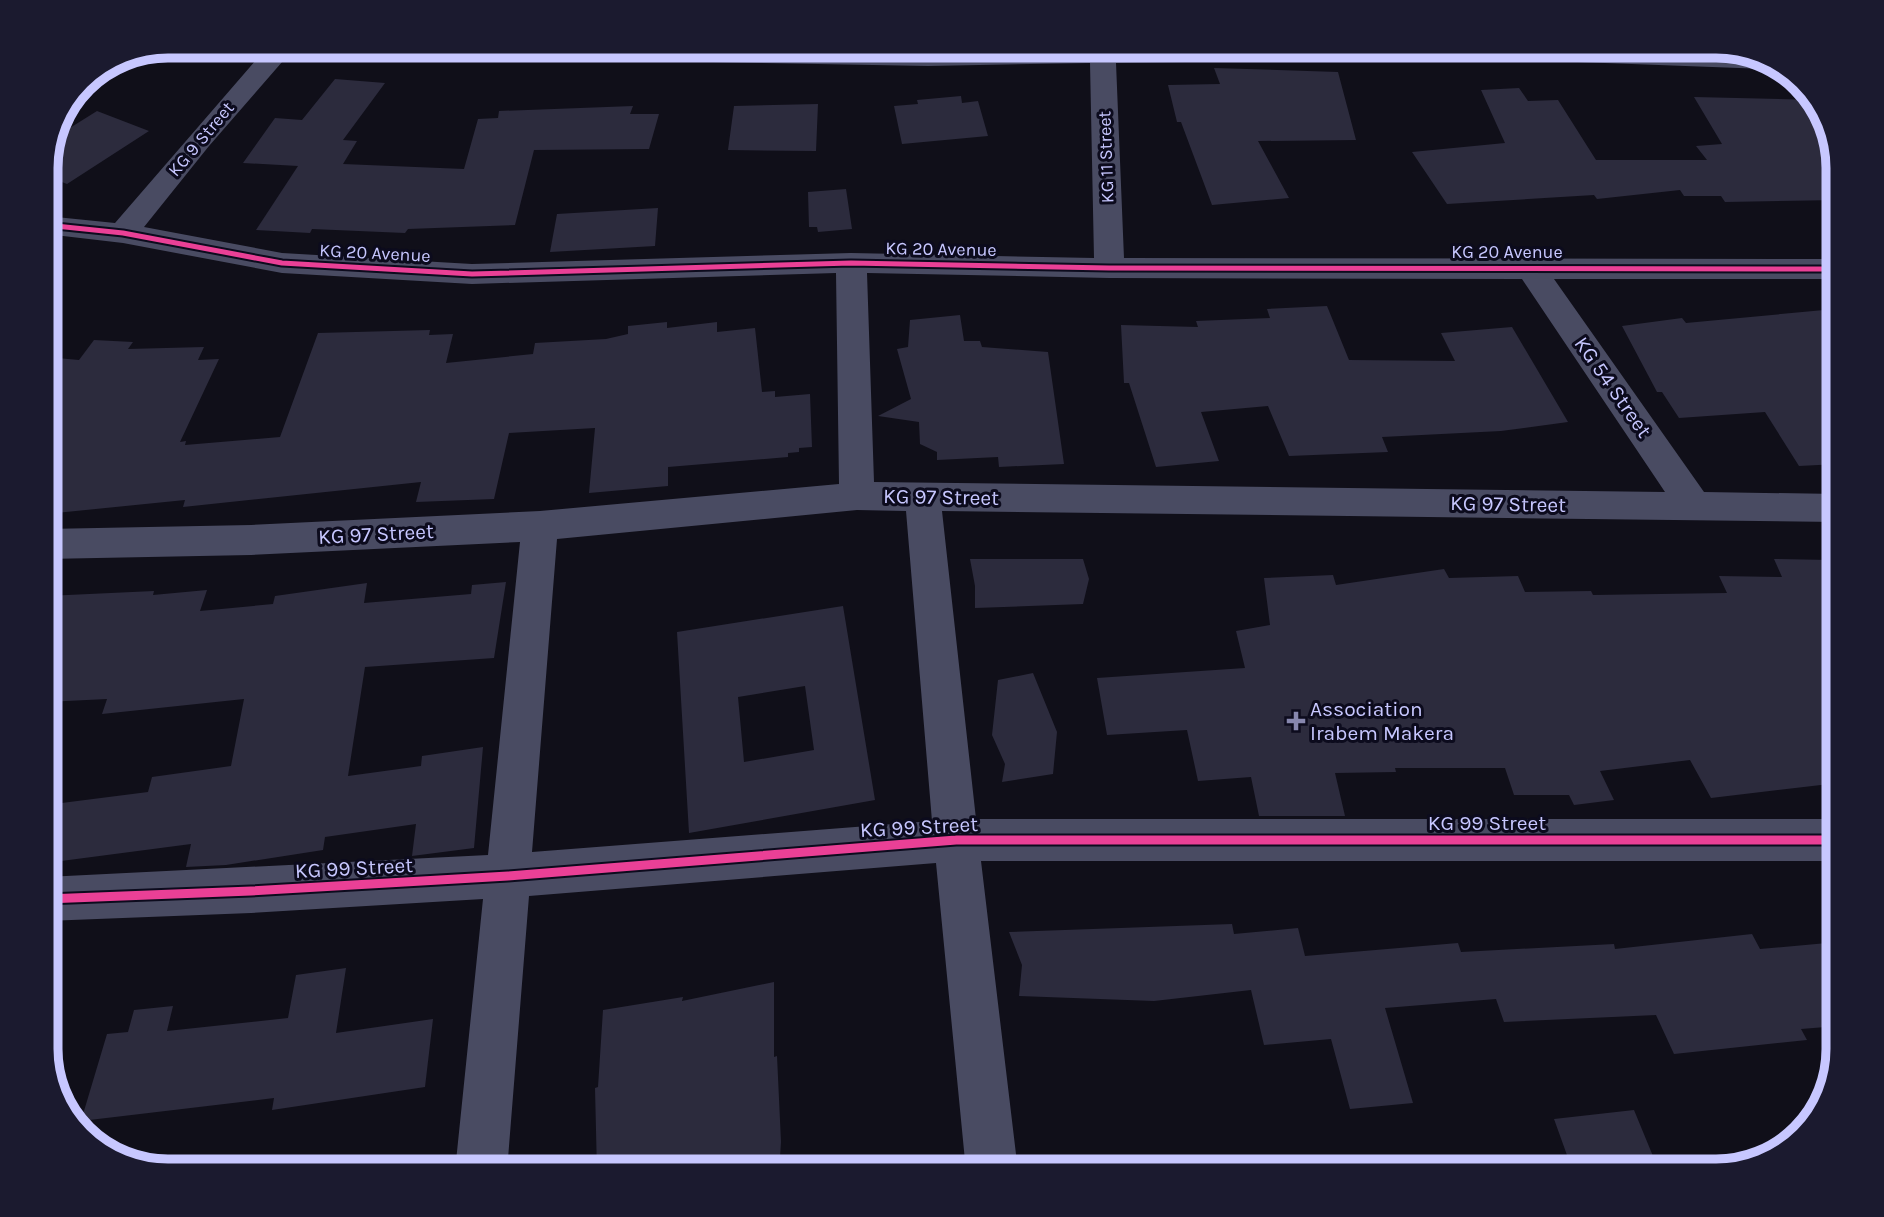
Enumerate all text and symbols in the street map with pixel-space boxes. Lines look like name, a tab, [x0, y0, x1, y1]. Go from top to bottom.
street label: KG 9 Street	[163, 97, 239, 181]
street label: KG 11 Street	[1093, 110, 1119, 204]
street label: KG 20 Avenue	[885, 237, 997, 261]
street label: KG 20 Avenue	[319, 239, 431, 267]
street label: KG 20 Avenue	[1451, 241, 1563, 263]
street label: KG 54 Street	[1569, 332, 1657, 442]
street label: KG 97 Street	[883, 484, 999, 510]
street label: KG 97 Street	[1450, 491, 1566, 517]
street label: KG 97 Street	[317, 519, 435, 549]
place label: Association Irabem Makera	[1310, 697, 1454, 745]
marker: Association Irabem Makera	[1288, 713, 1304, 729]
street label: KG 99 Street	[1428, 811, 1546, 835]
street label: KG 99 Street	[859, 812, 979, 842]
street label: KG 99 Street	[294, 853, 414, 883]

